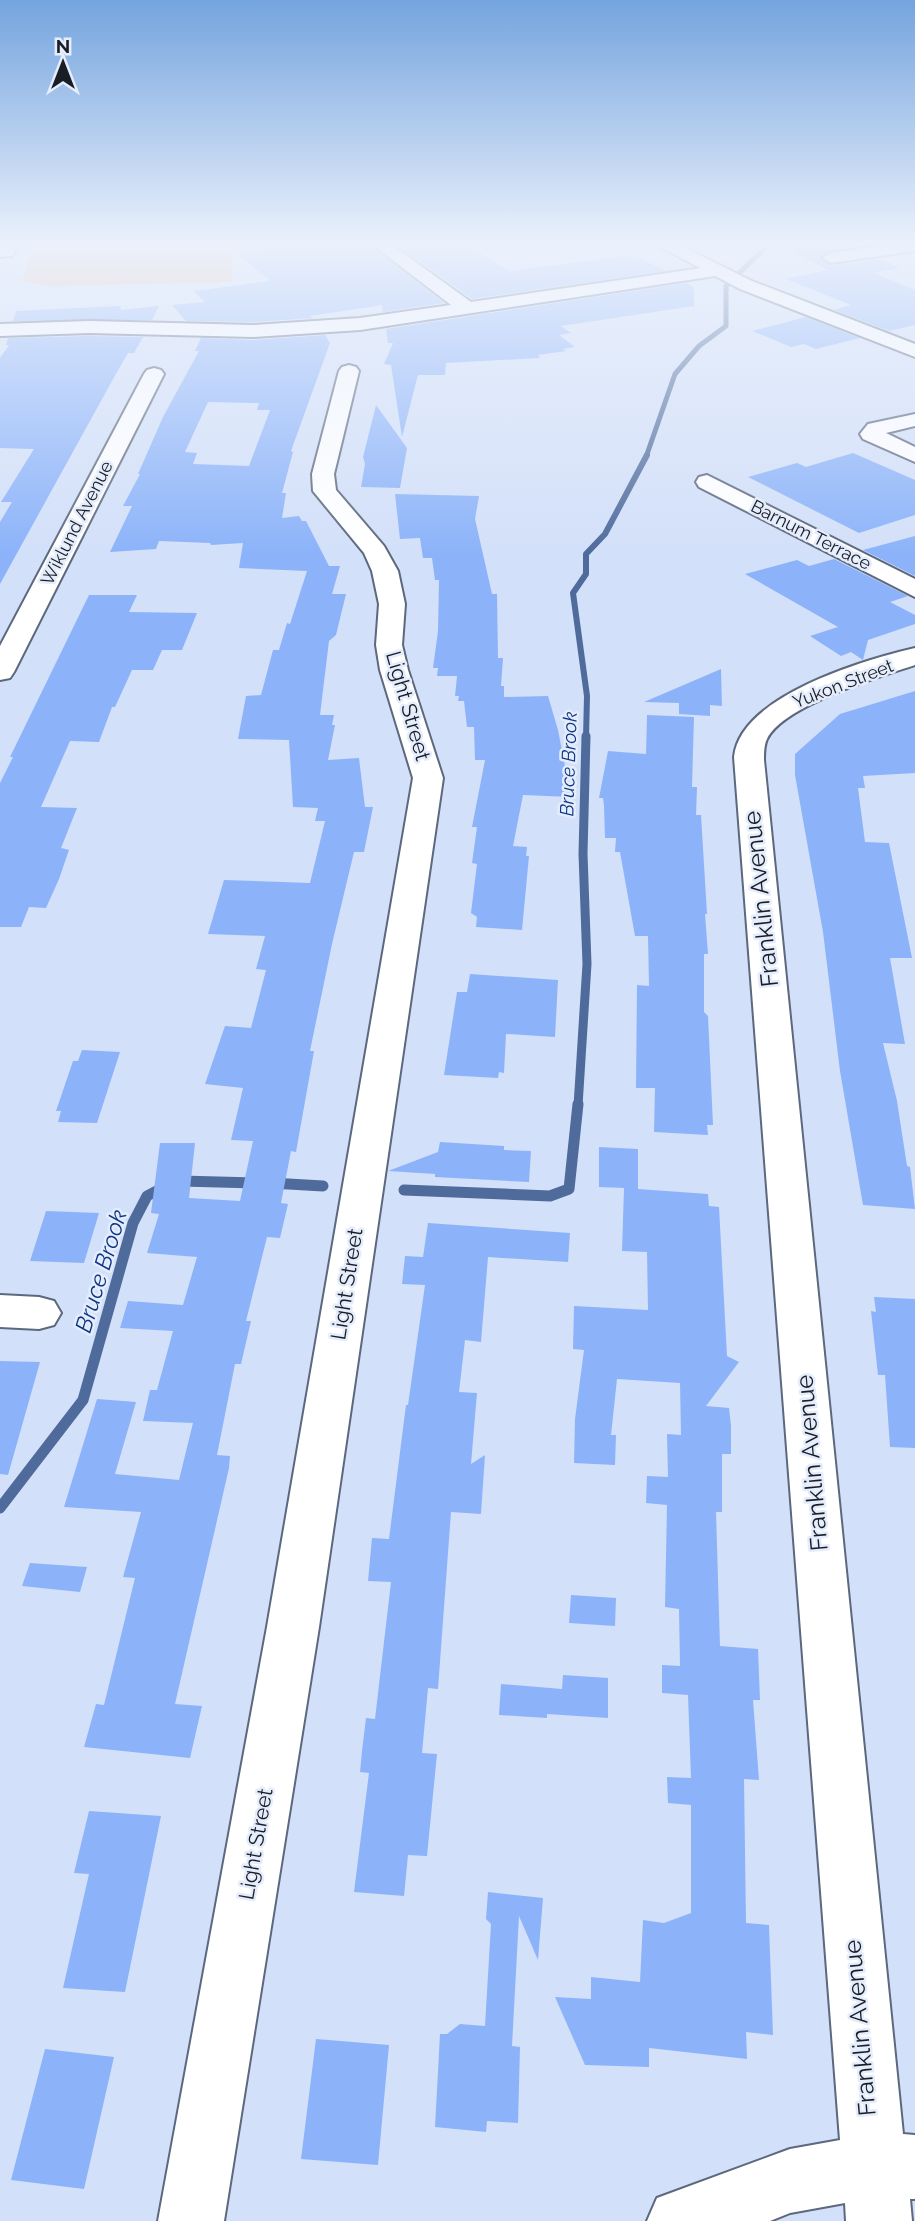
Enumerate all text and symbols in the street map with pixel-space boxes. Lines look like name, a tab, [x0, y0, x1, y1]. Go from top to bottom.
north arrow	[28, 28, 98, 98]
text: N	[56, 35, 70, 57]
street label: Wiklund Avenue	[36, 457, 117, 588]
street label: Barnum Terrace	[748, 495, 875, 574]
street label: Light Street	[381, 648, 436, 763]
street label: Yukon Street	[790, 655, 896, 712]
water label: Bruce Brook	[555, 711, 581, 817]
street label: Franklin Avenue	[737, 810, 784, 988]
water label: Bruce Brook	[69, 1206, 132, 1335]
street label: Light Street	[325, 1226, 368, 1341]
street label: Franklin Avenue	[789, 1374, 834, 1552]
street label: Light Street	[233, 1786, 278, 1902]
street label: Franklin Avenue	[837, 1939, 882, 2117]

